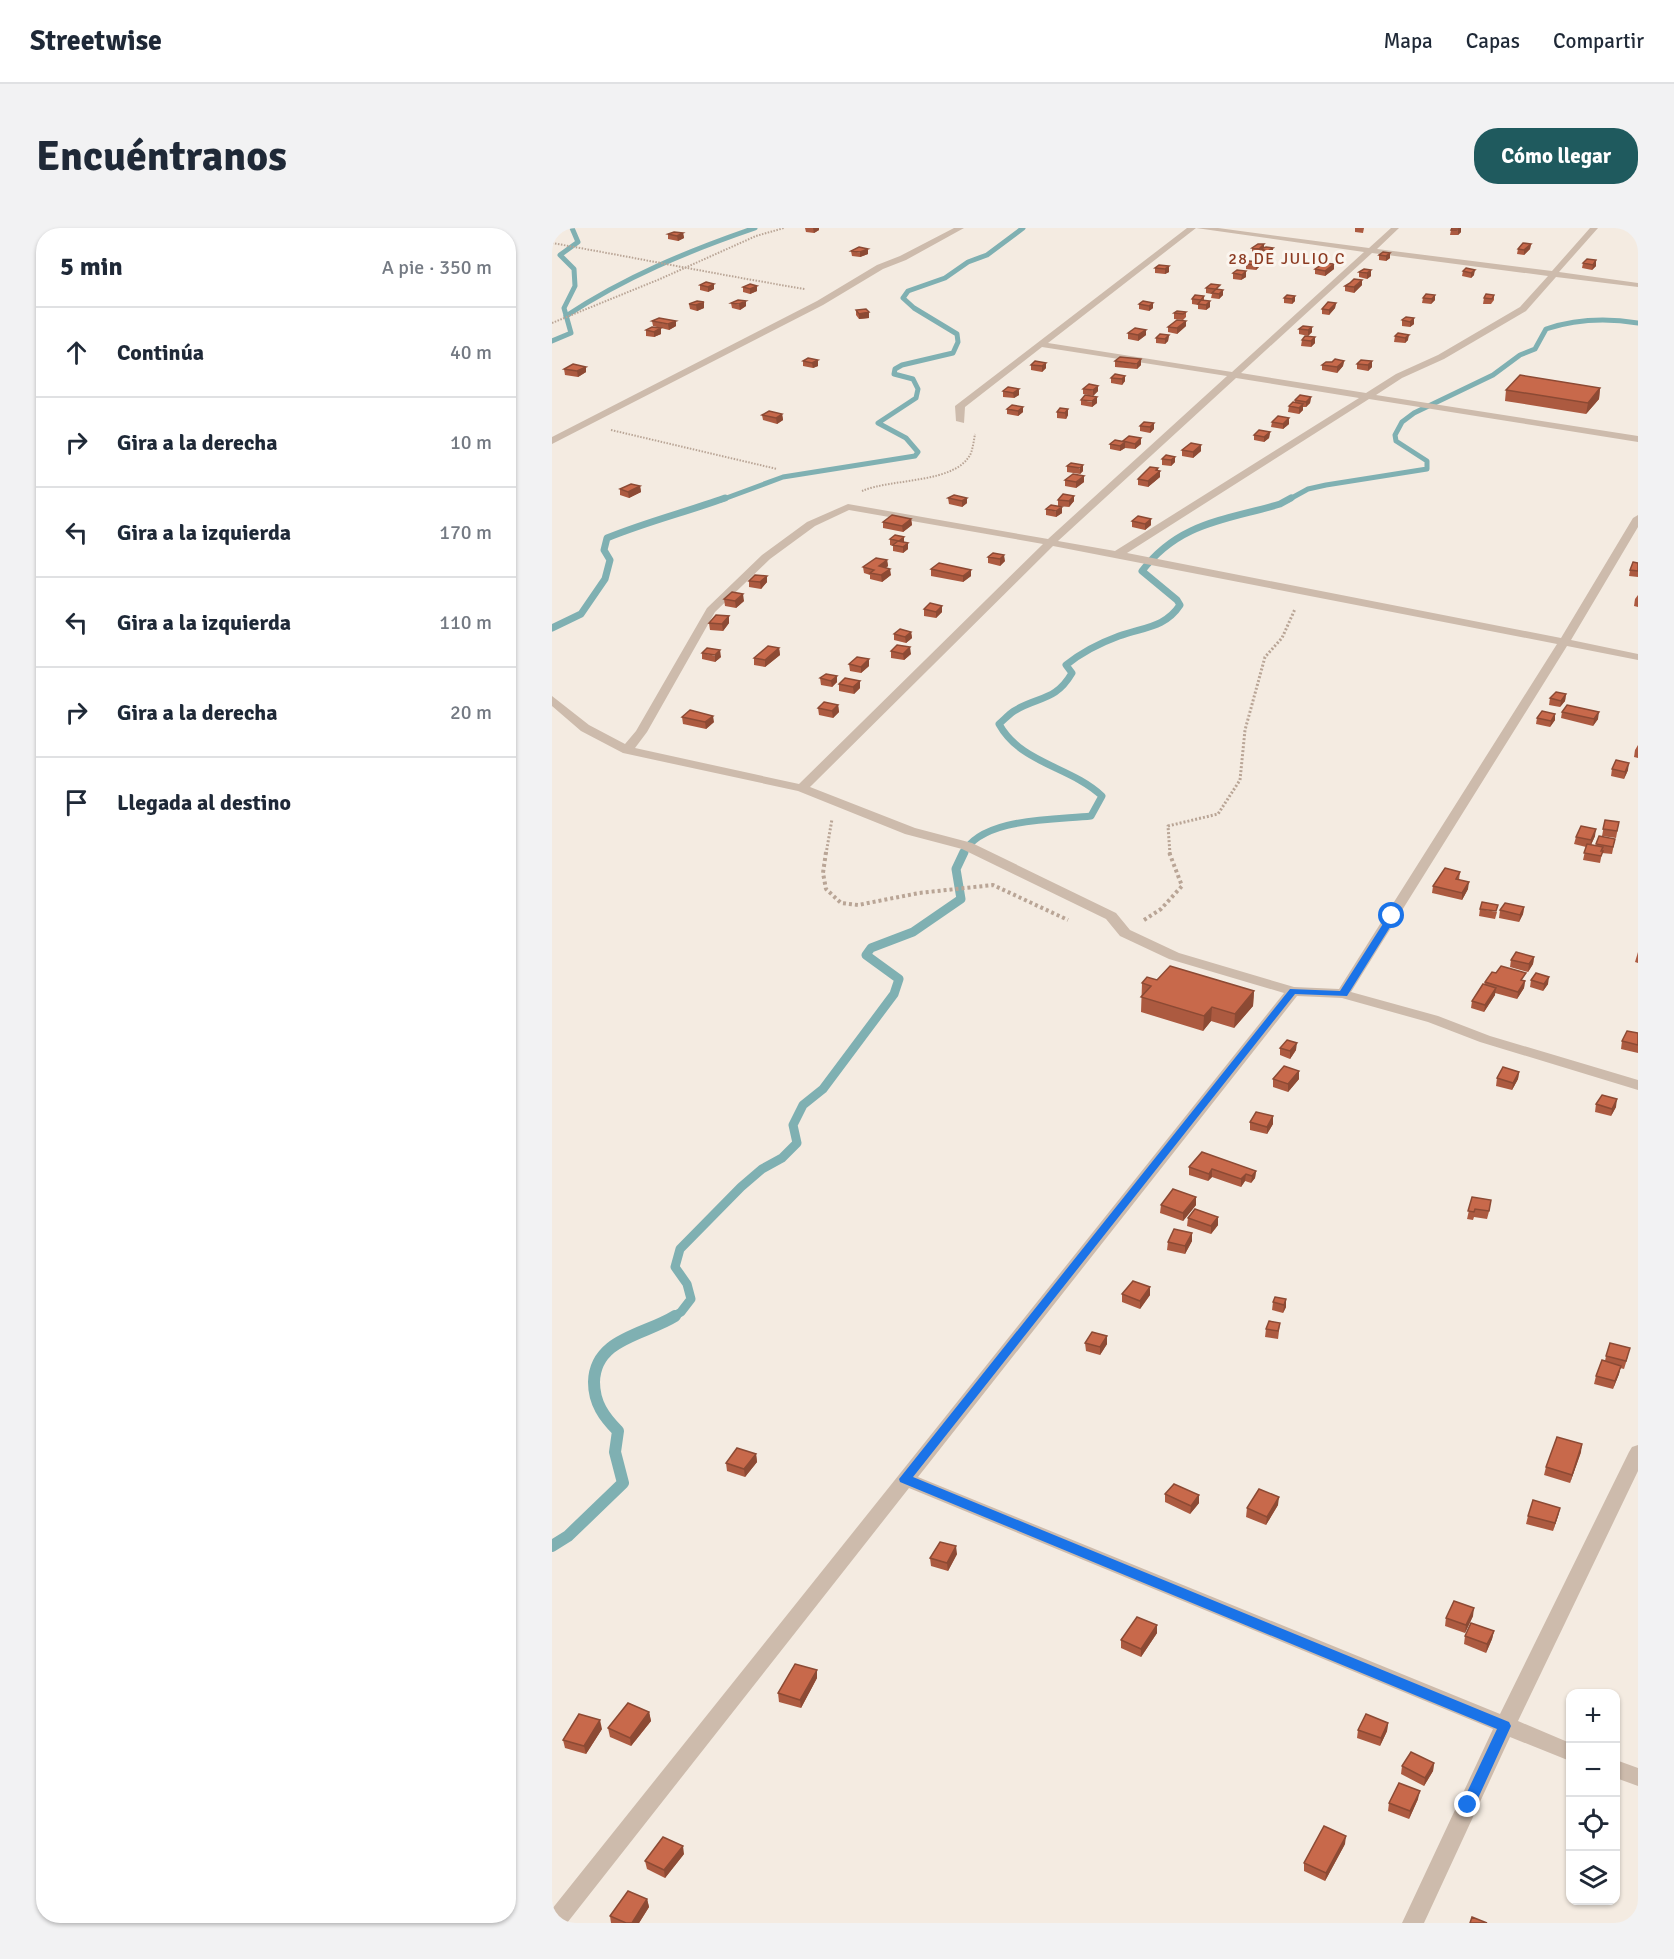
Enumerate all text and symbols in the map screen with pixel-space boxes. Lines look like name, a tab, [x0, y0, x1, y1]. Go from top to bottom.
text: Streetwise	[30, 24, 162, 58]
text: Mapa	[1383, 28, 1433, 54]
text: Capas	[1466, 28, 1520, 54]
text: Compartir	[1553, 28, 1644, 54]
button: Cómo llegar	[1474, 128, 1638, 184]
text: Encuéntranos	[36, 131, 287, 182]
district label: 28 DE JULIO C	[1228, 249, 1346, 269]
text: 5 min	[60, 251, 123, 283]
text: A pie · 350 m	[382, 255, 492, 280]
icon: ahead	[60, 336, 93, 369]
text: Continúa	[117, 339, 204, 366]
text: 40 m	[450, 340, 492, 365]
icon: right	[60, 426, 93, 459]
text: Gira a la derecha	[117, 429, 278, 456]
text: 10 m	[450, 430, 492, 455]
icon: left	[60, 516, 93, 549]
text: Gira a la izquierda	[117, 519, 291, 546]
text: 170 m	[439, 520, 492, 545]
icon: left	[60, 606, 93, 639]
text: Gira a la izquierda	[117, 609, 291, 636]
text: 110 m	[439, 610, 492, 635]
icon: right	[60, 696, 93, 729]
text: Gira a la derecha	[117, 699, 278, 726]
text: 20 m	[450, 700, 492, 725]
icon: arrive	[60, 786, 93, 819]
text: Llegada al destino	[117, 789, 291, 816]
route start	[1378, 902, 1404, 928]
map controls	[1566, 1689, 1620, 1905]
button: +	[1566, 1689, 1620, 1743]
button: −	[1566, 1743, 1620, 1797]
route end	[1454, 1791, 1480, 1817]
button: locate	[1566, 1797, 1620, 1851]
button: layers	[1566, 1851, 1620, 1905]

